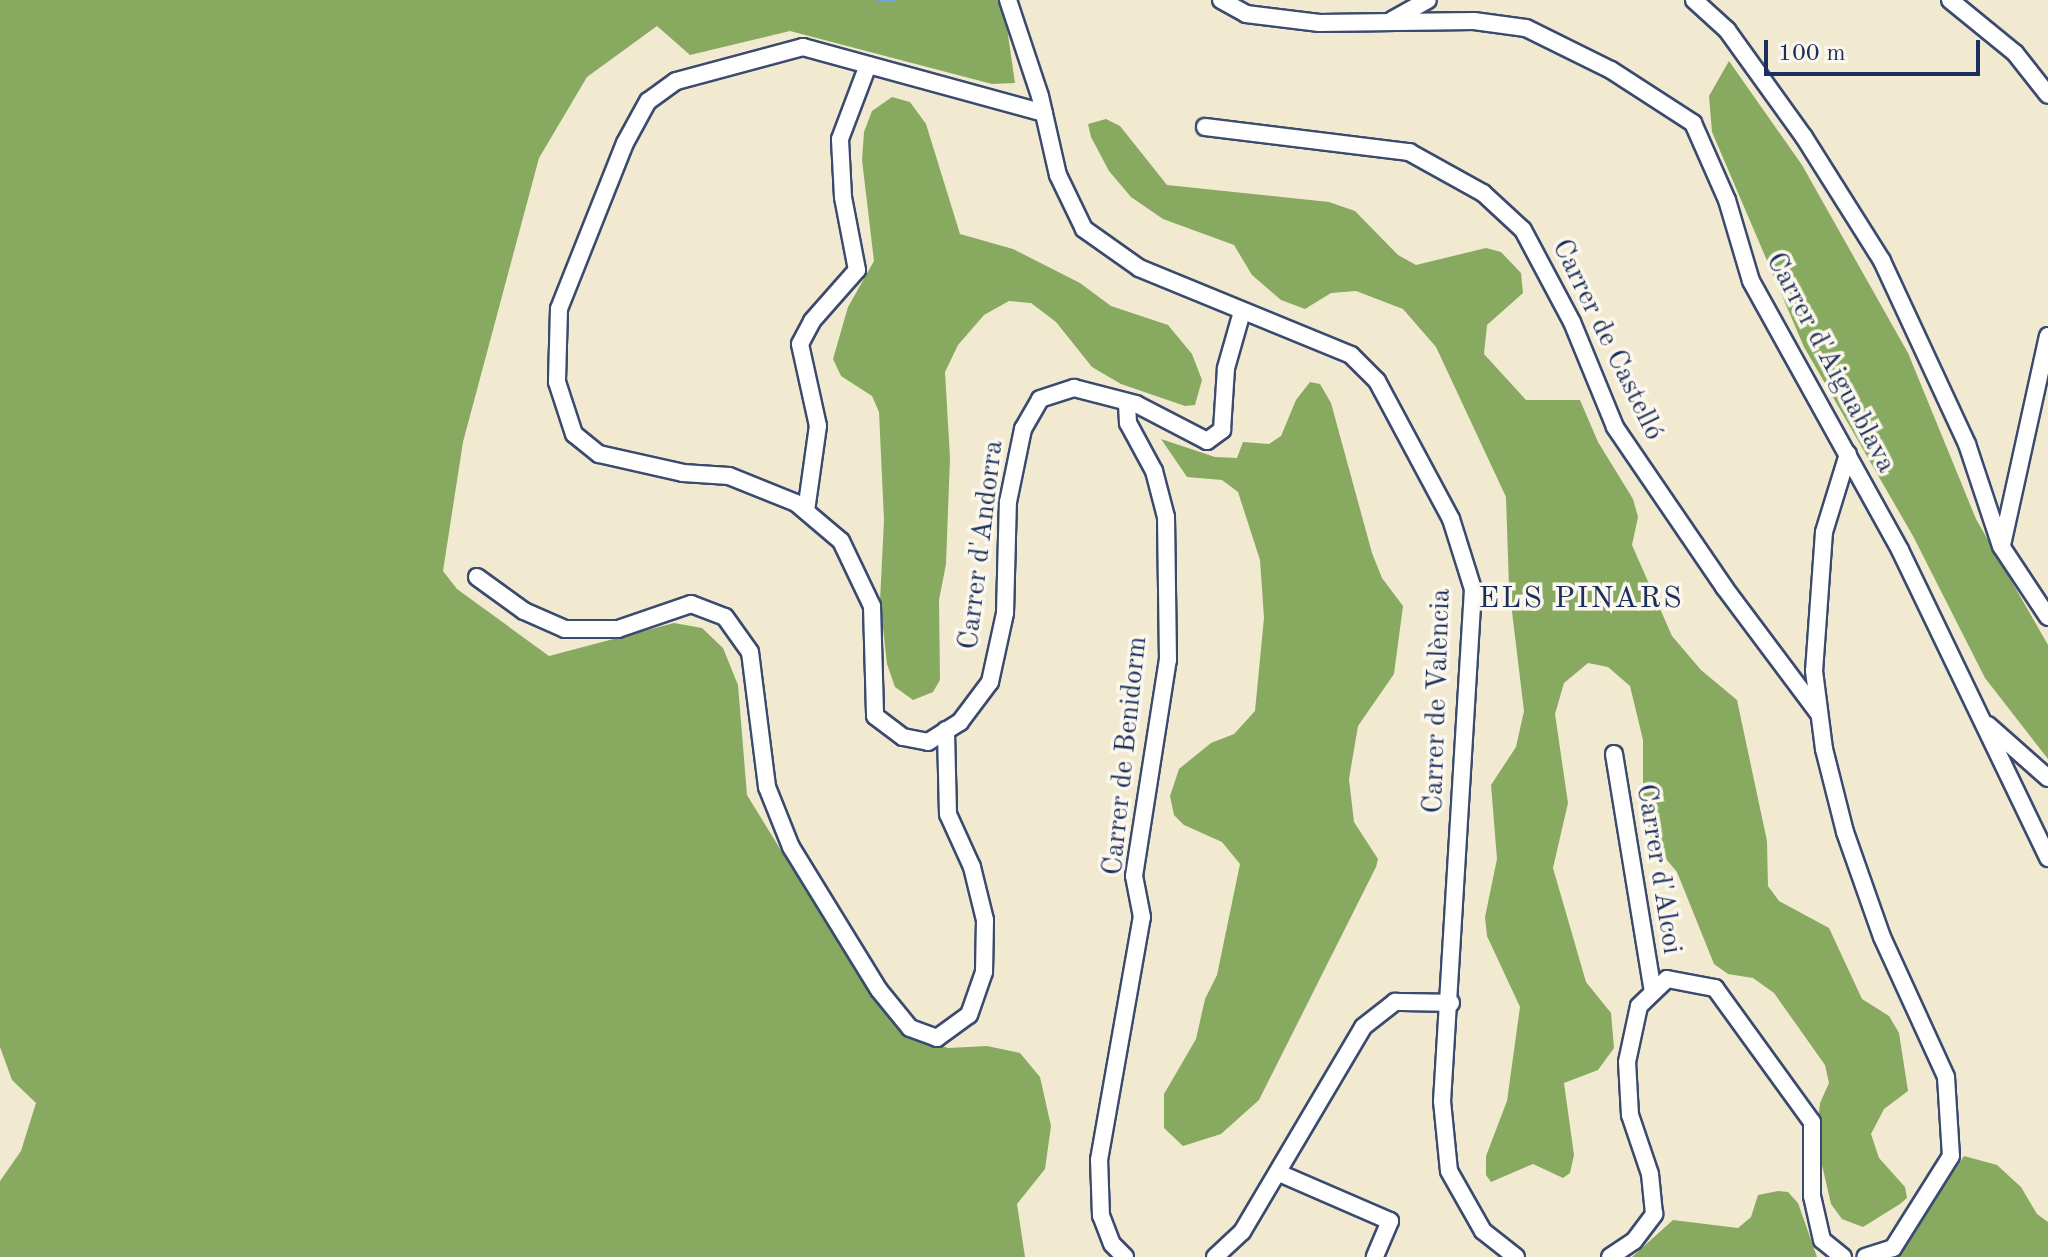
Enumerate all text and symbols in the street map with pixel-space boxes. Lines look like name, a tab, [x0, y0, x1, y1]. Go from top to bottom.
scale bar	[1768, 24, 1984, 74]
text: 100 m	[1778, 42, 1846, 66]
street label: Carrer de Castelló	[1544, 234, 1670, 446]
street label: Carrer d'Aiguablava	[1758, 247, 1902, 479]
street label: Carrer d'Andorra	[952, 438, 1012, 652]
district label: ELS PINARS	[1478, 581, 1684, 617]
street label: Carrer de València	[1417, 588, 1459, 814]
street label: Carrer de Benidorm	[1097, 635, 1155, 877]
street label: Carrer d'Alcoi	[1628, 782, 1688, 956]

